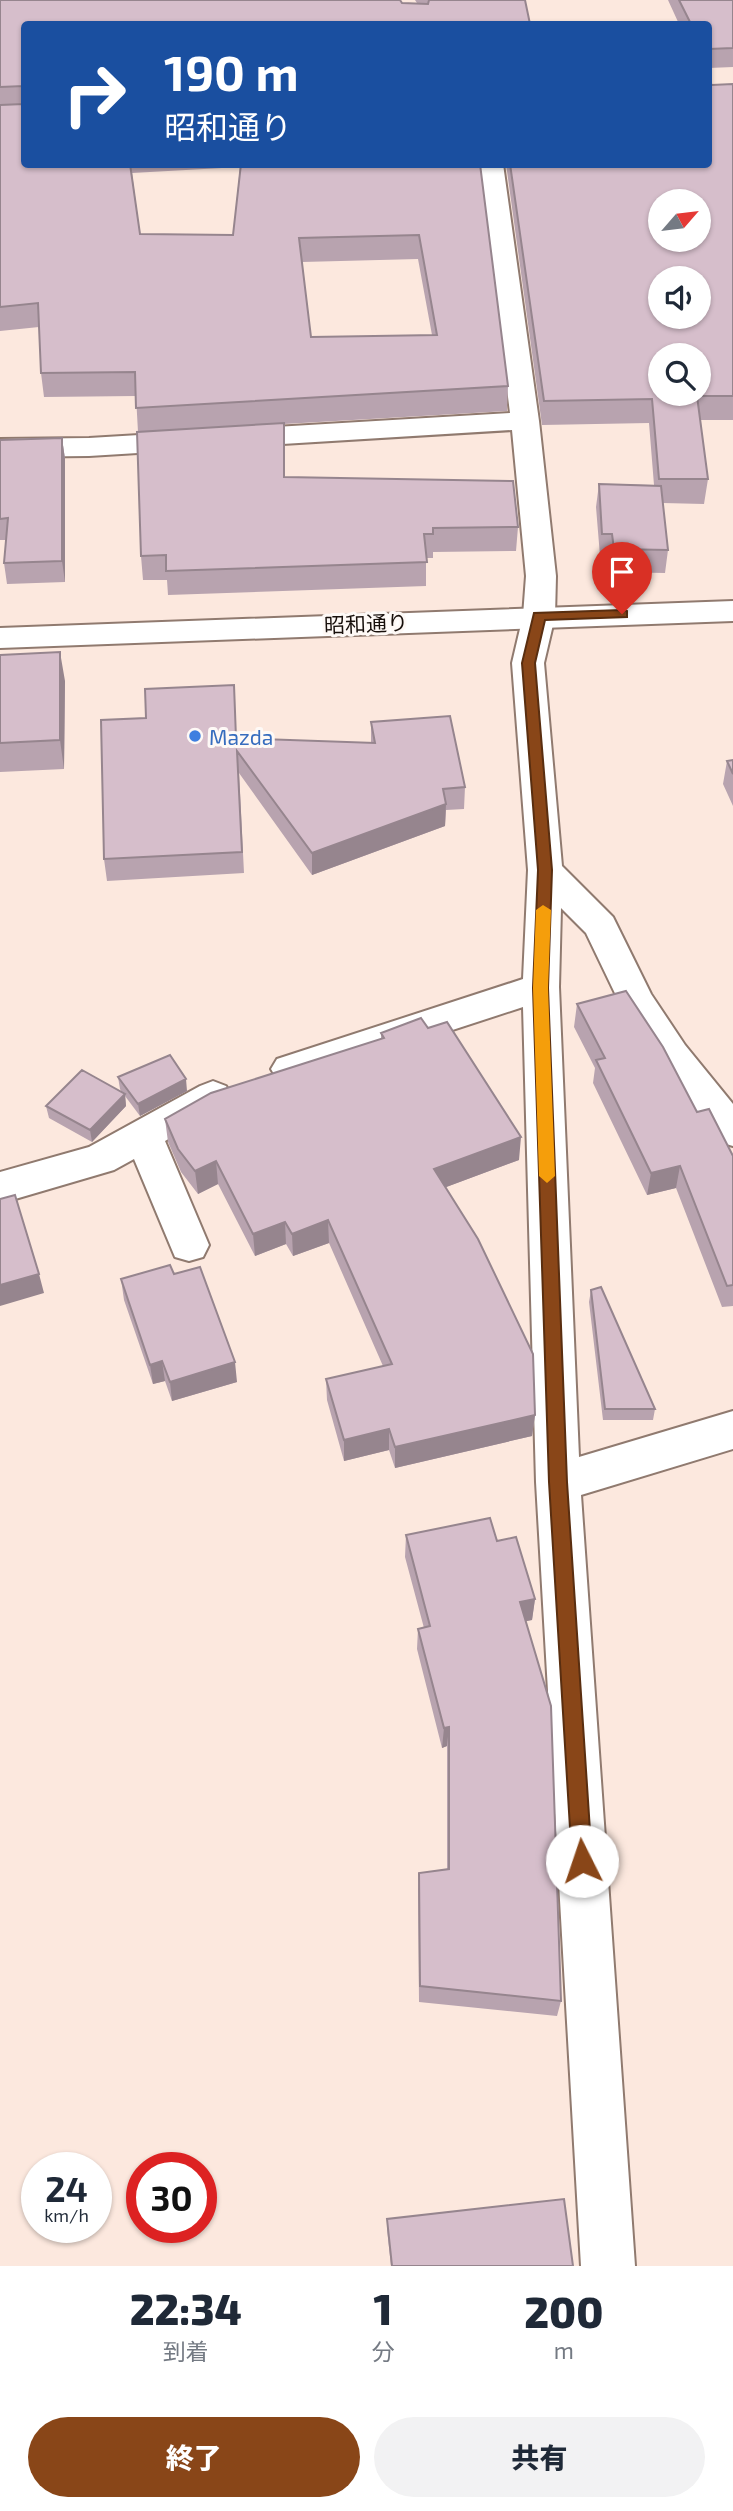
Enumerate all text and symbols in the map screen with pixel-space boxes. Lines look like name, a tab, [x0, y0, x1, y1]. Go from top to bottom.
text: 190 m	[164, 42, 299, 101]
icon: right	[49, 49, 140, 140]
text: 昭和通り	[164, 107, 292, 145]
north arrow	[648, 189, 710, 252]
map controls	[648, 189, 711, 406]
button: sound	[648, 266, 711, 329]
button: search	[648, 343, 711, 406]
pin	[592, 542, 652, 614]
icon: arrive	[603, 553, 641, 591]
street label: 昭和通り	[324, 609, 408, 637]
place label: Mazda	[209, 724, 273, 749]
marker: Mazda	[187, 728, 203, 744]
position arrow	[545, 1824, 619, 1898]
speed limit sign: 30	[126, 2152, 217, 2243]
text: 24	[45, 2167, 88, 2209]
text: km/h	[44, 2204, 89, 2226]
text: 22:34	[130, 2283, 242, 2333]
text: 1	[374, 2283, 393, 2333]
text: 200	[524, 2286, 603, 2336]
text: m	[554, 2336, 574, 2364]
text: 到着	[163, 2337, 209, 2365]
text: 分	[372, 2337, 395, 2365]
button: 終了	[28, 2417, 360, 2497]
button: 共有	[374, 2417, 705, 2497]

